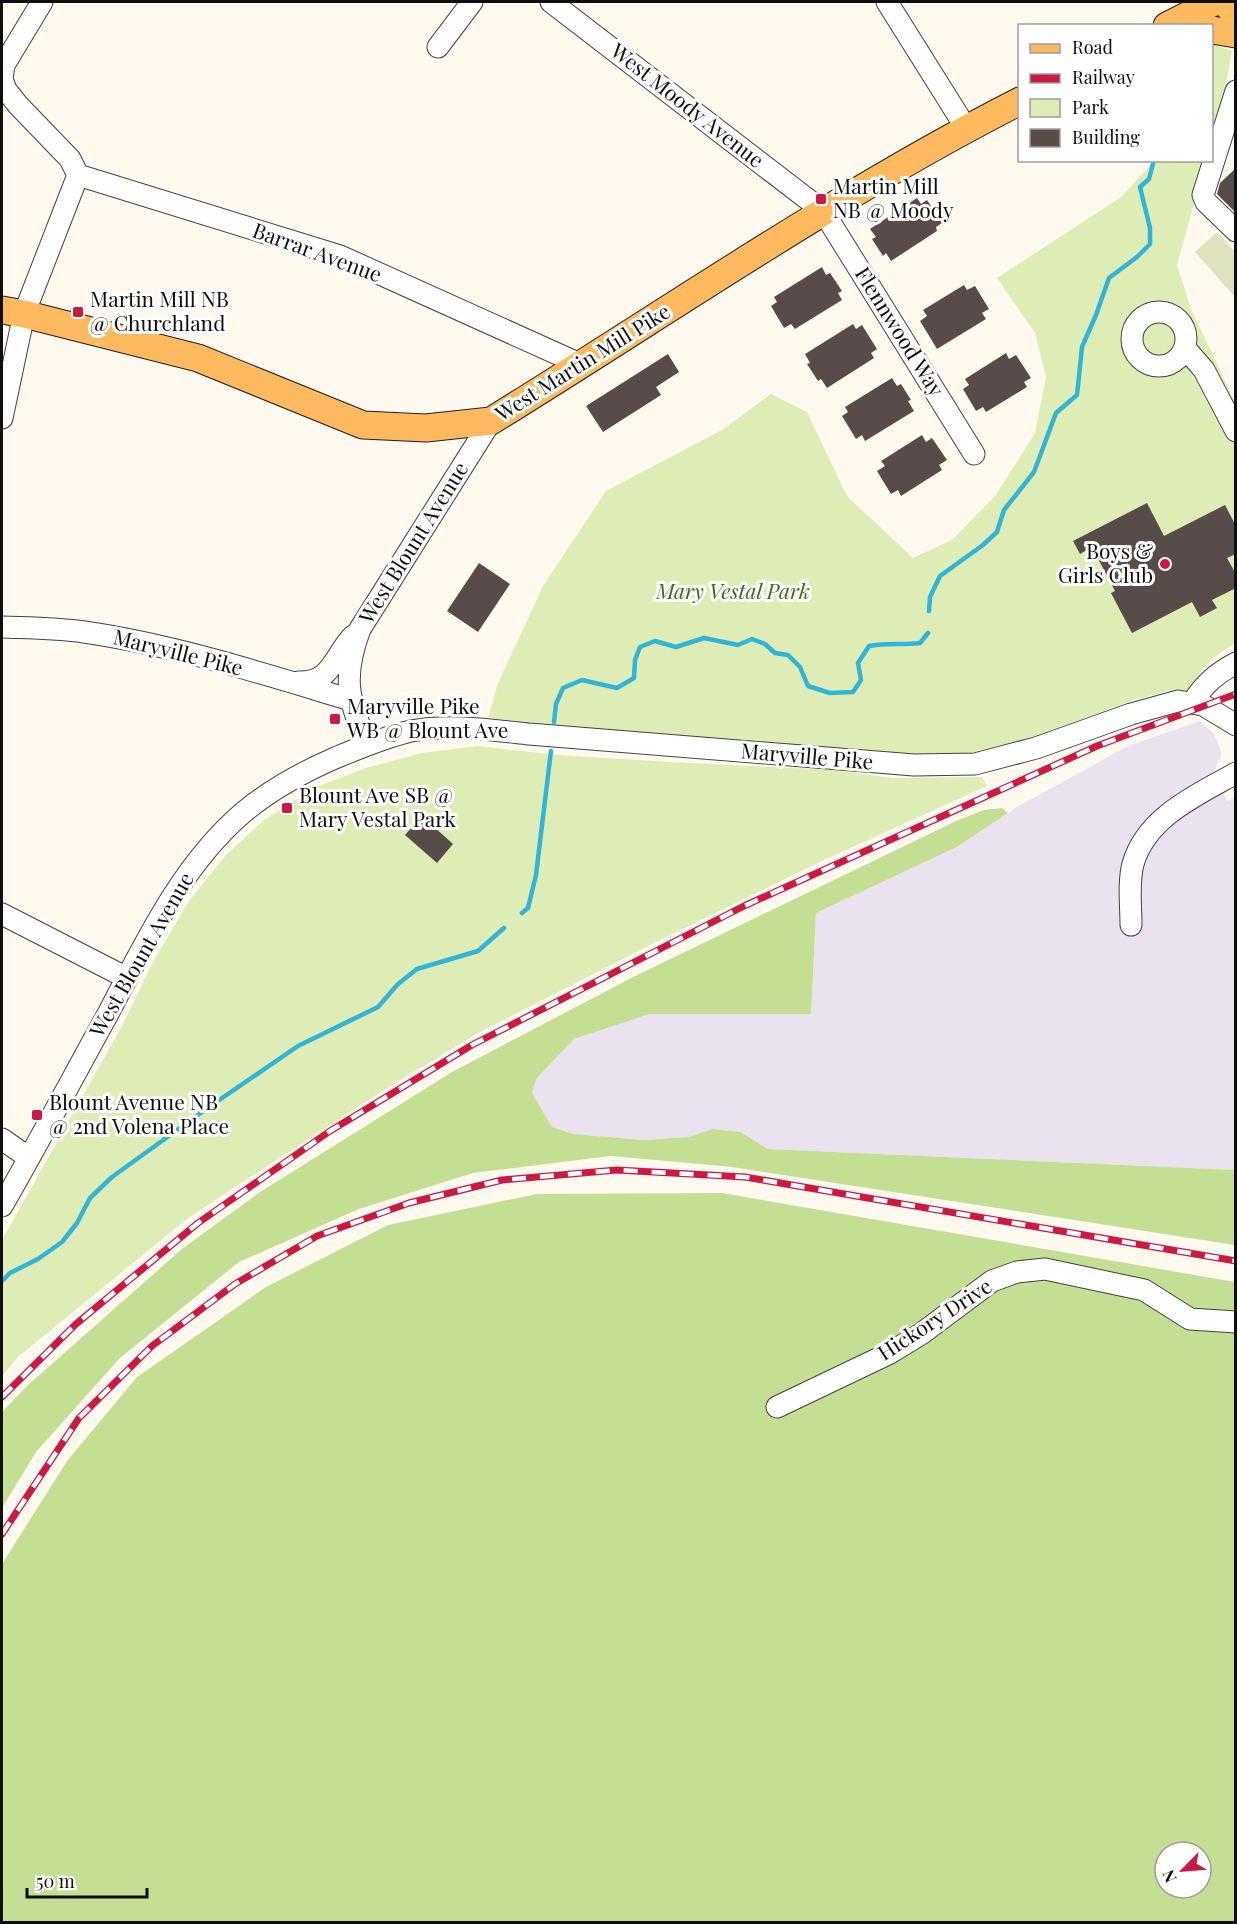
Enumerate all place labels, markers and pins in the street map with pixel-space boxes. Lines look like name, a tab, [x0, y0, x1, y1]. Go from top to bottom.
place label: Martin Mill NB @ Moody	[833, 171, 954, 223]
marker: Martin Mill NB @ Moody	[814, 192, 828, 206]
place label: Martin Mill NB @ Churchland	[90, 284, 229, 336]
marker: Martin Mill NB @ Churchland	[71, 305, 85, 319]
place label: Boys & Girls Club	[1058, 536, 1153, 588]
marker: Boys & Girls Club	[1158, 557, 1172, 571]
place label: Maryville Pike WB @ Blount Ave	[346, 691, 508, 743]
marker: Maryville Pike WB @ Blount Ave	[328, 712, 342, 726]
place label: Blount Ave SB @ Mary Vestal Park	[299, 780, 456, 832]
marker: Blount Ave SB @ Mary Vestal Park	[280, 801, 294, 815]
place label: Blount Avenue NB @ 2nd Volena Place	[49, 1087, 229, 1139]
marker: Blount Avenue NB @ 2nd Volena Place	[30, 1108, 44, 1122]

